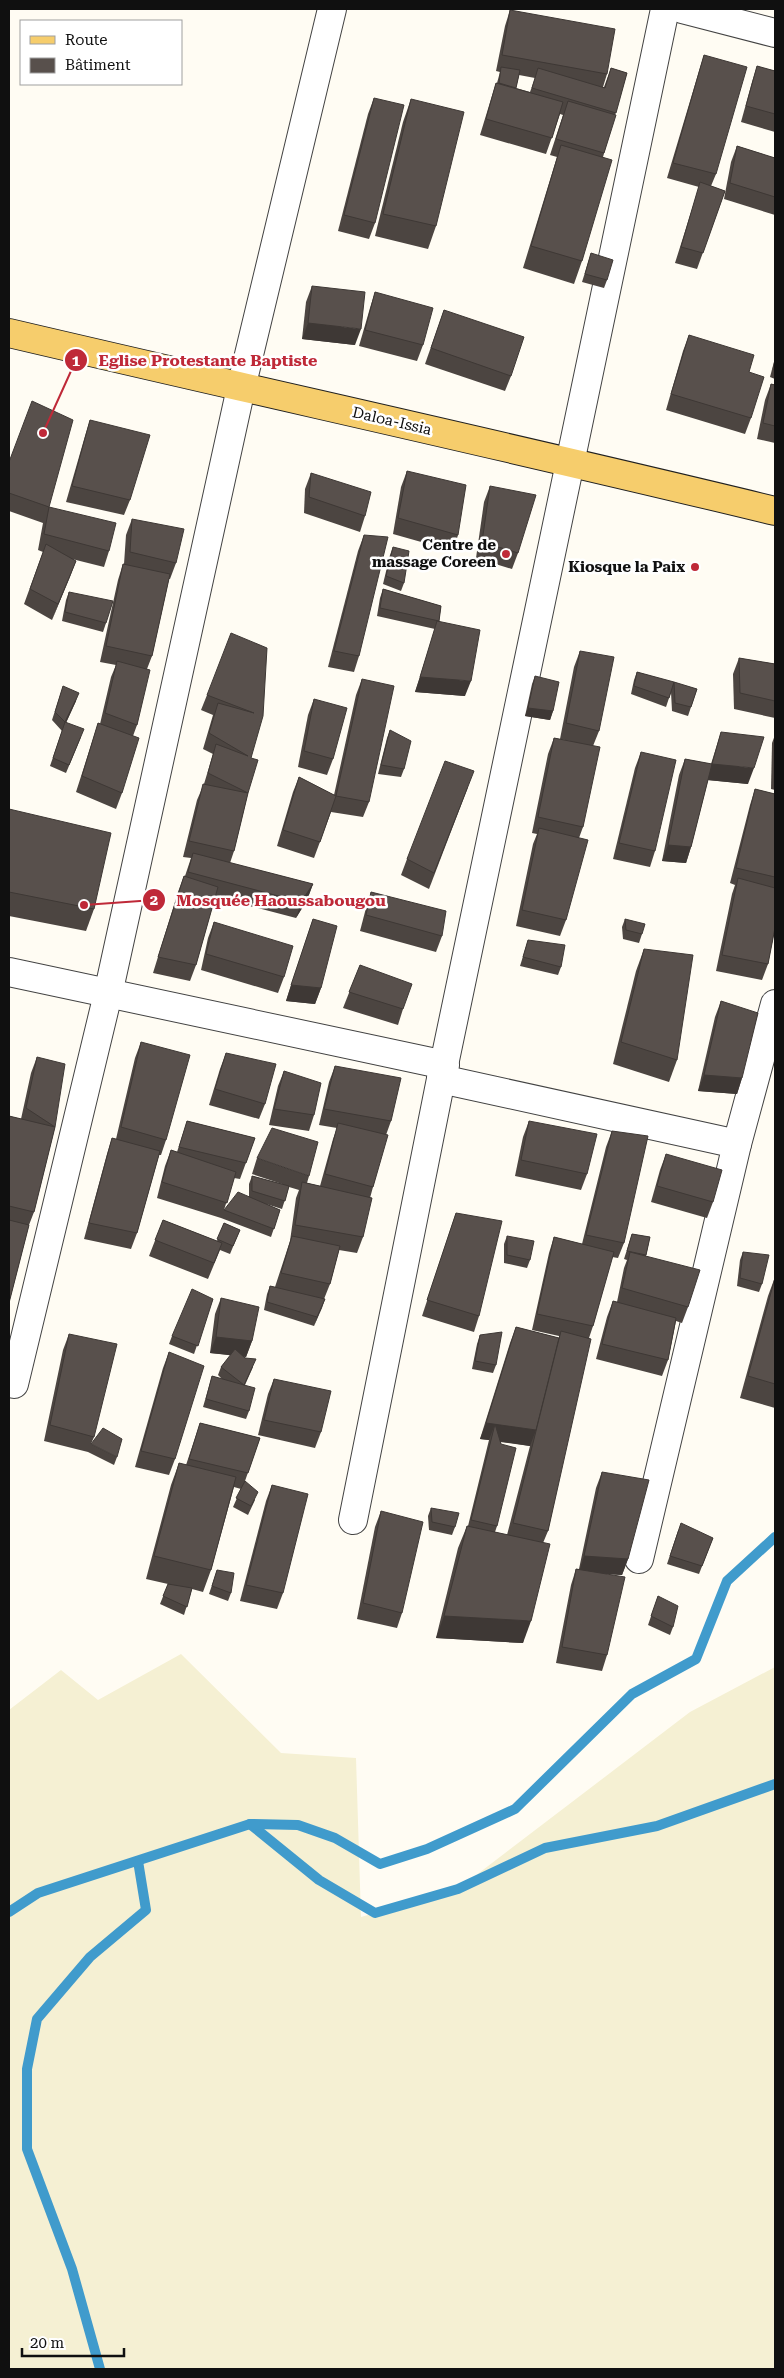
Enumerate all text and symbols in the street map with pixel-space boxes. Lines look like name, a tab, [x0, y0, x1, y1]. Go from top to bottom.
legend	[20, 20, 182, 85]
text: Route	[65, 31, 107, 49]
text: Bâtiment	[65, 56, 131, 74]
callout: Eglise Protestante Baptiste	[63, 345, 327, 376]
text: Eglise Protestante Baptiste	[98, 351, 318, 370]
text: 1	[72, 352, 81, 370]
street label: Daloa-Issia	[351, 403, 433, 439]
place label: Centre de massage Coreen	[372, 536, 496, 571]
marker: Centre de massage Coreen	[500, 548, 512, 560]
place label: Kiosque la Paix	[568, 558, 685, 576]
marker: Kiosque la Paix	[689, 561, 701, 573]
callout: Mosquée Haoussabougou	[142, 884, 396, 915]
text: 2	[150, 891, 158, 909]
text: Mosquée Haoussabougou	[176, 891, 386, 910]
scale bar	[22, 2326, 125, 2358]
text: 20 m	[30, 2334, 65, 2352]

